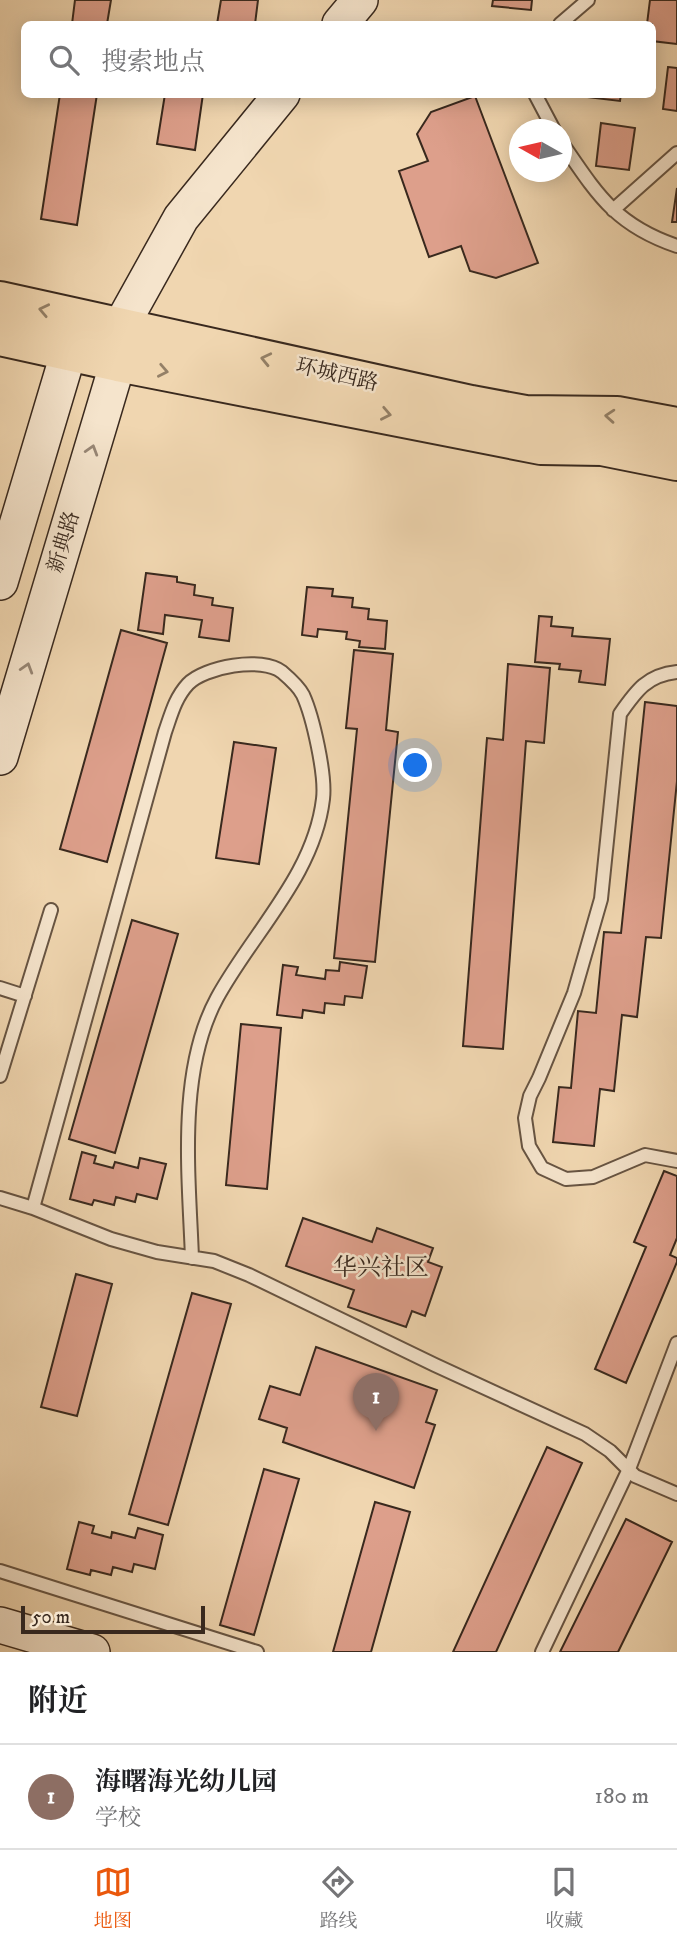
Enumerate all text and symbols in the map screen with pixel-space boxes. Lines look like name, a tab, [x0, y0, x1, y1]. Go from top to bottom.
search box	[21, 21, 656, 98]
icon: search	[45, 41, 83, 79]
text: 搜索地点	[101, 46, 205, 79]
north arrow	[509, 119, 572, 182]
one-way arrow	[38, 303, 50, 318]
one-way arrow	[260, 352, 272, 367]
street label: 环城西路	[293, 353, 381, 397]
one-way arrow	[157, 362, 169, 377]
one-way arrow	[380, 406, 392, 421]
one-way arrow	[604, 409, 615, 424]
one-way arrow	[83, 444, 98, 456]
street label: 新典路	[42, 508, 86, 576]
one-way arrow	[18, 662, 33, 674]
your location	[398, 748, 432, 782]
district label: 华兴社区	[333, 1253, 429, 1283]
pin: 1	[353, 1373, 399, 1431]
scale bar	[21, 1603, 205, 1635]
text: 50 m	[32, 1606, 70, 1629]
text: 附近	[28, 1683, 88, 1720]
text: 海曙海光幼儿园	[95, 1766, 277, 1799]
text: 1	[47, 1782, 55, 1811]
text: 180 m	[594, 1782, 649, 1811]
text: 学校	[95, 1804, 141, 1833]
tab: 地图	[94, 1863, 132, 1933]
tab: 路线	[319, 1863, 357, 1933]
tab: 收藏	[545, 1863, 583, 1933]

